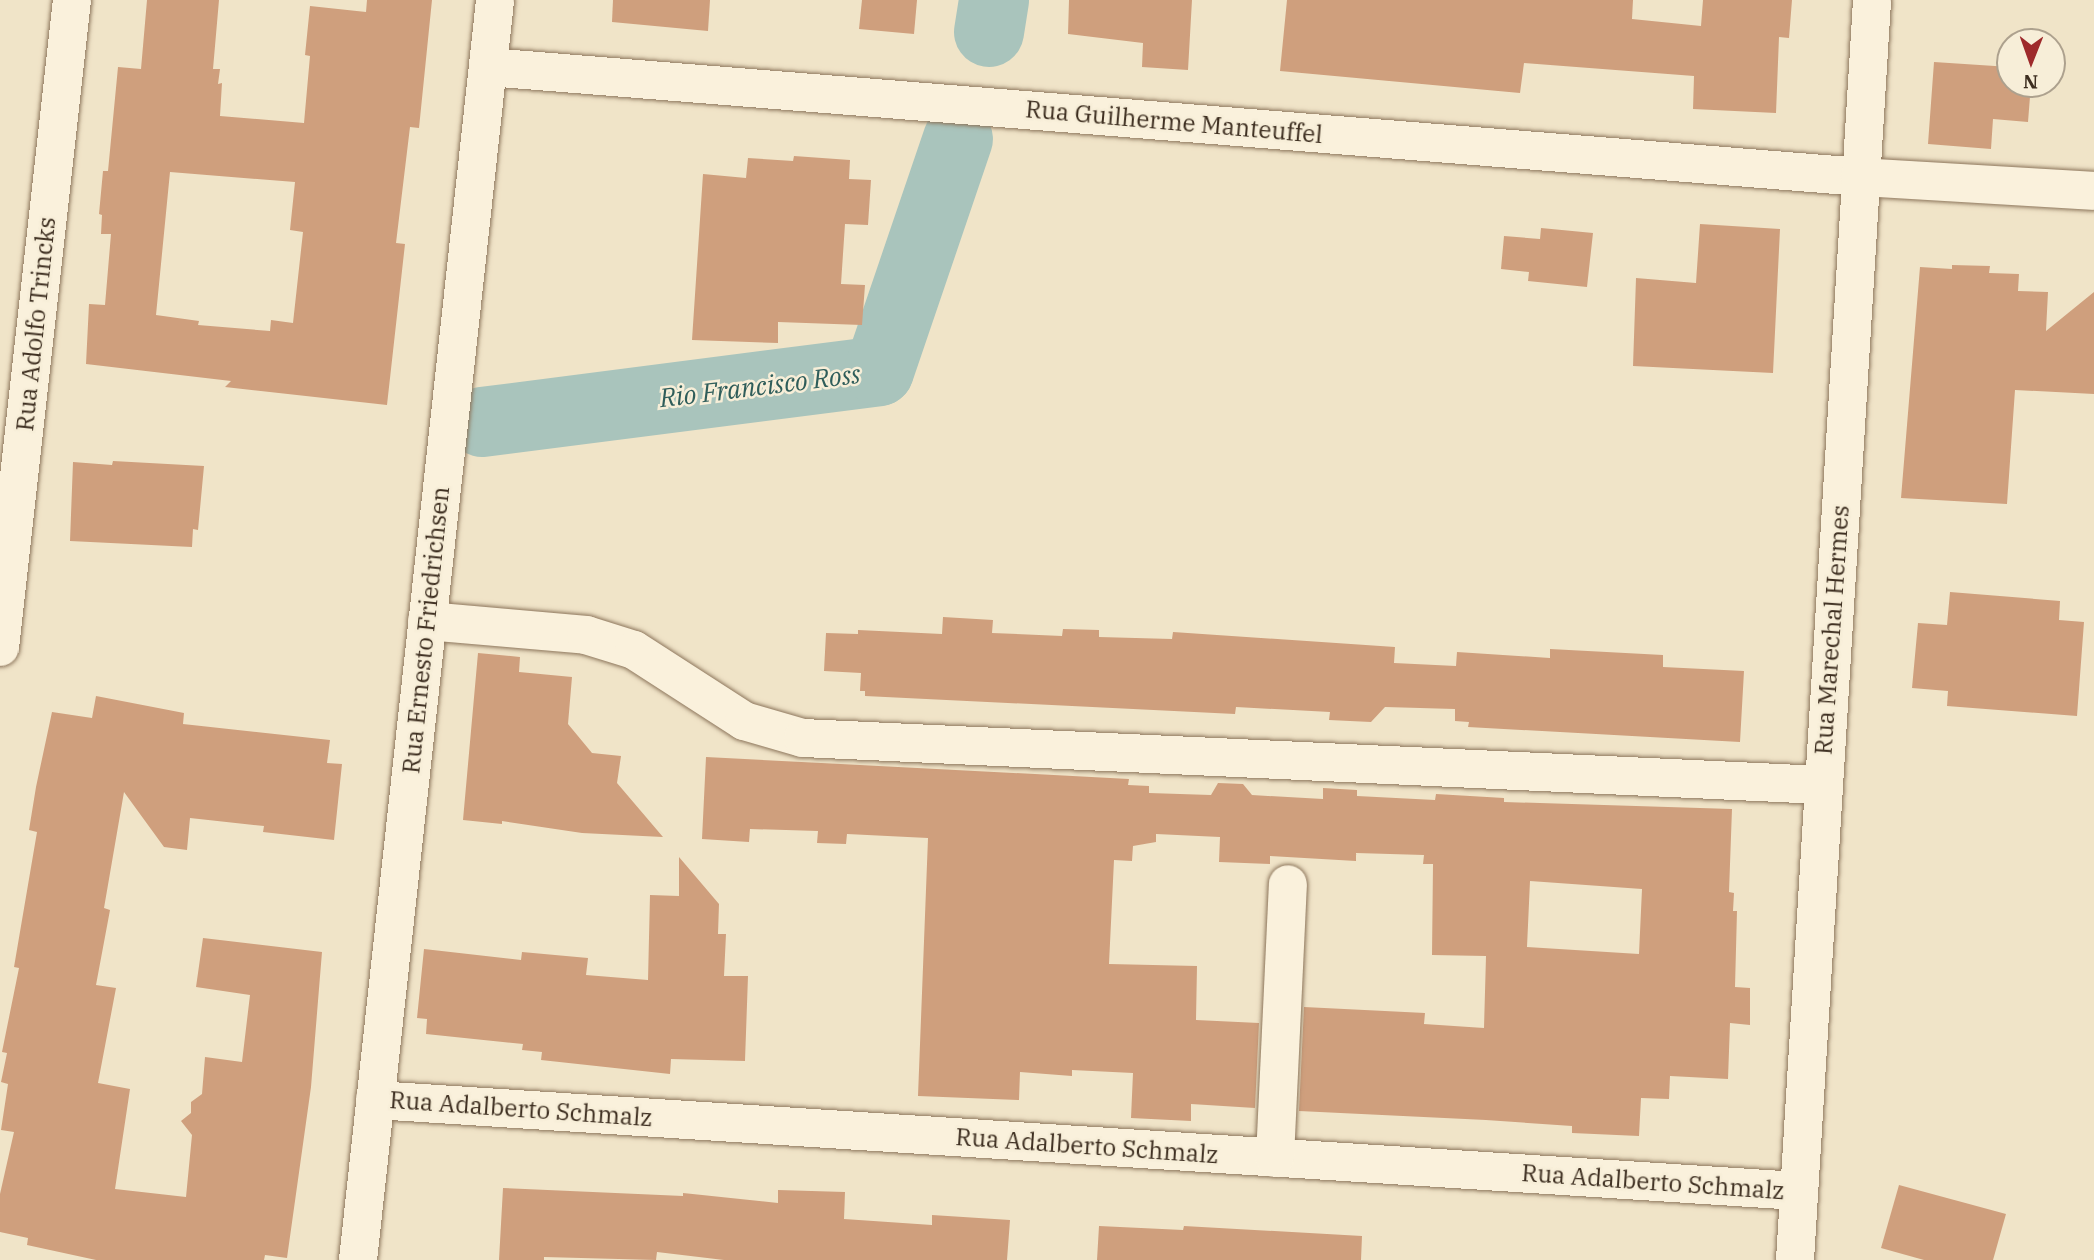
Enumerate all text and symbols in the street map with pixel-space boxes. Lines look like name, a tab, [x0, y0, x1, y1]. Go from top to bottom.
north arrow	[1996, 28, 2066, 98]
text: N	[2023, 70, 2038, 94]
street label: Rua Guilherme Manteuffel	[1024, 95, 1324, 149]
street label: Rua Adolfo Trincks	[10, 215, 62, 433]
water label: Rio Francisco Ross	[658, 358, 862, 414]
street label: Rua Ernesto Friedrichsen	[397, 485, 455, 775]
street label: Rua Marechal Hermes	[1809, 504, 1855, 756]
street label: Rua Adalberto Schmalz	[389, 1085, 653, 1133]
street label: Rua Adalberto Schmalz	[955, 1122, 1219, 1170]
street label: Rua Adalberto Schmalz	[1521, 1158, 1785, 1206]

